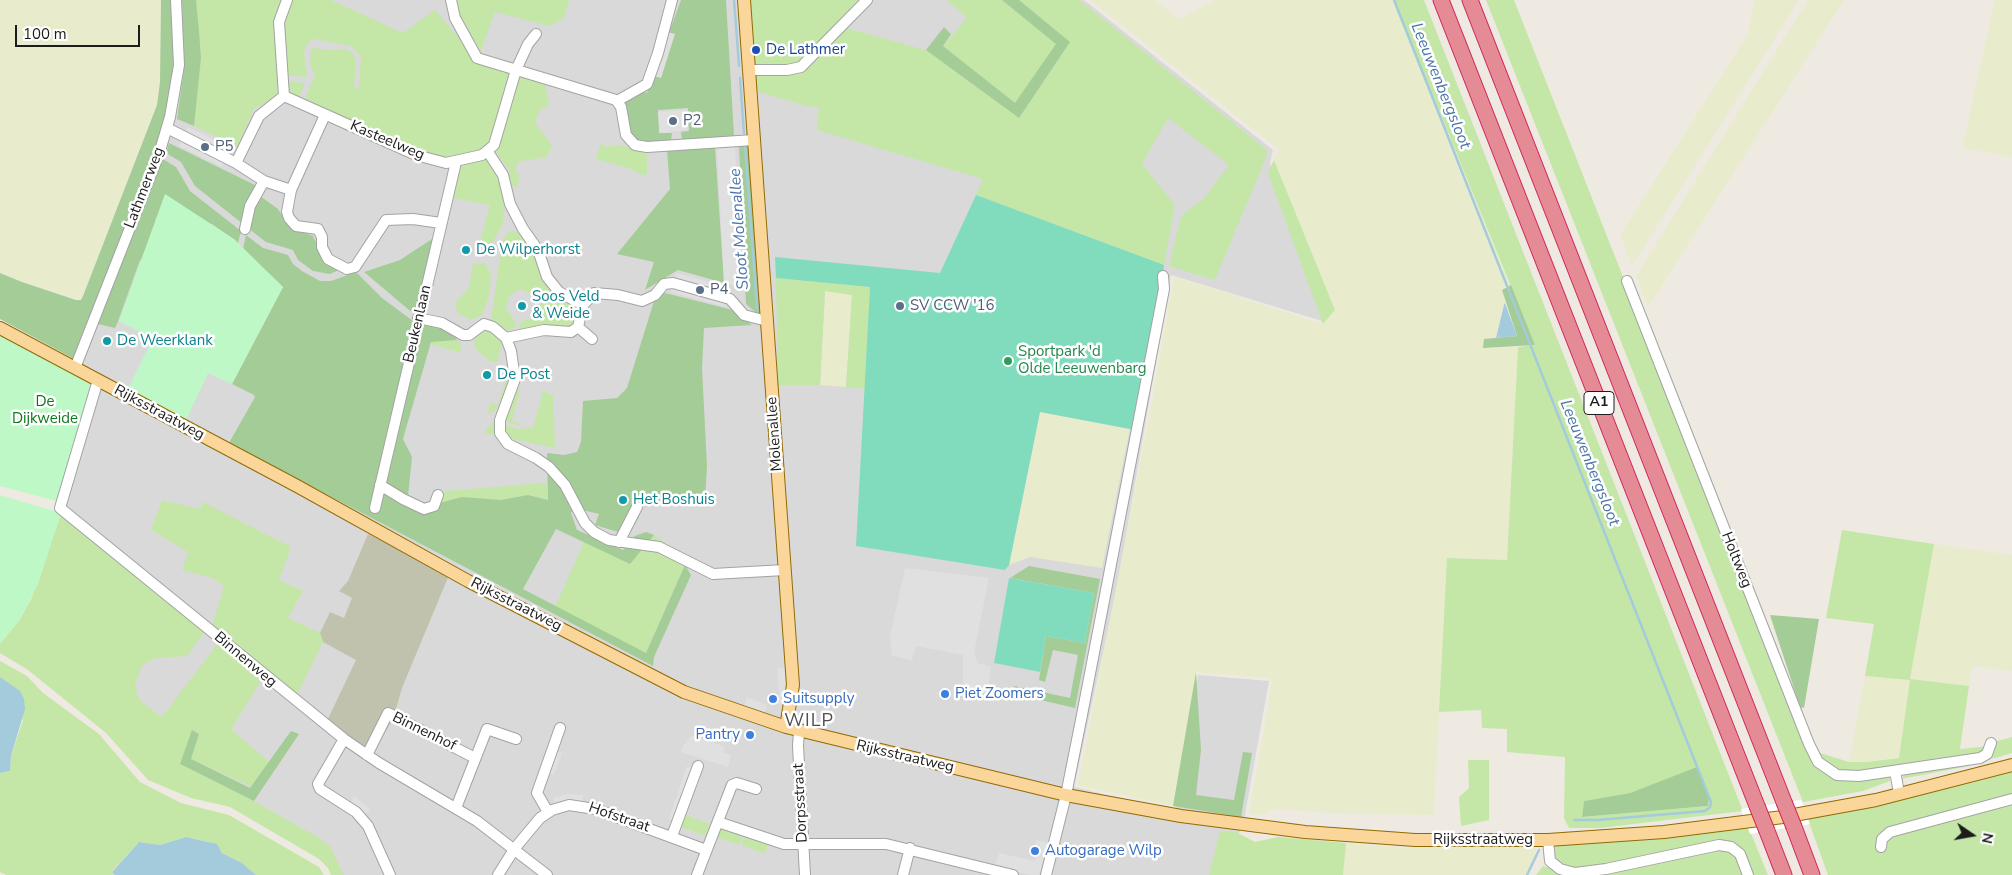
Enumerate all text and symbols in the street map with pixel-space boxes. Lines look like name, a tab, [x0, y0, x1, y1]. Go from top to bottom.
scale bar	[18, 15, 142, 47]
water label: Leeuwenbergsloot	[1406, 20, 1474, 152]
text: 100 m	[23, 24, 67, 44]
place label: De Lathmer	[766, 41, 845, 59]
marker: De Lathmer	[750, 44, 762, 56]
place label: P2	[683, 112, 701, 130]
marker: P2	[667, 115, 679, 127]
street label: Kasteelweg	[347, 117, 427, 165]
place label: P5	[215, 138, 233, 156]
marker: P5	[199, 141, 211, 153]
street label: Lathmerweg	[121, 145, 169, 231]
water label: Sloot Molenallee	[726, 168, 754, 290]
place label: De Wilperhorst	[476, 241, 580, 259]
marker: De Wilperhorst	[460, 244, 472, 256]
place label: P4	[710, 281, 728, 299]
street label: Beukenlaan	[400, 283, 436, 365]
marker: P4	[694, 284, 706, 296]
place label: Soos Veld & Weide	[532, 288, 600, 323]
place label: SV CCW '16	[910, 297, 995, 315]
marker: Soos Veld & Weide	[516, 300, 528, 312]
marker: SV CCW '16	[894, 300, 906, 312]
place label: De Weerklank	[117, 332, 213, 350]
marker: De Weerklank	[101, 335, 113, 347]
place label: Sportpark 'd Olde Leeuwenbarg	[1018, 343, 1147, 378]
marker: Sportpark 'd Olde Leeuwenbarg	[1002, 355, 1014, 367]
place label: De Post	[497, 366, 550, 384]
marker: De Post	[481, 369, 493, 381]
street label: Rijksstraatweg	[111, 382, 207, 444]
road number: A1	[1584, 392, 1614, 414]
park label: De Dijkweide	[12, 393, 78, 428]
street label: Molenallee	[763, 396, 787, 472]
water label: Leeuwenbergsloot	[1555, 397, 1623, 529]
place label: Het Boshuis	[633, 491, 715, 509]
marker: Het Boshuis	[617, 494, 629, 506]
street label: Holtweg	[1717, 529, 1755, 591]
street label: Rijksstraatweg	[467, 574, 565, 636]
street label: Binnenweg	[210, 629, 280, 691]
place label: Piet Zoomers	[955, 685, 1044, 703]
marker: Piet Zoomers	[939, 688, 951, 700]
place label: Suitsupply	[783, 690, 854, 708]
marker: Suitsupply	[767, 693, 779, 705]
street label: Binnenhof	[389, 709, 459, 755]
district label: WILP	[784, 711, 834, 733]
place label: Pantry	[696, 726, 740, 744]
marker: Pantry	[744, 729, 756, 741]
street label: Rijksstraatweg	[854, 737, 956, 777]
street label: Dorpsstraat	[790, 763, 812, 843]
street label: Hofstraat	[586, 799, 652, 837]
north arrow	[1947, 810, 1997, 860]
street label: Rijksstraatweg	[1433, 831, 1533, 849]
text: N	[1977, 831, 1998, 845]
place label: Autogarage Wilp	[1045, 842, 1162, 860]
marker: Autogarage Wilp	[1029, 845, 1041, 857]

